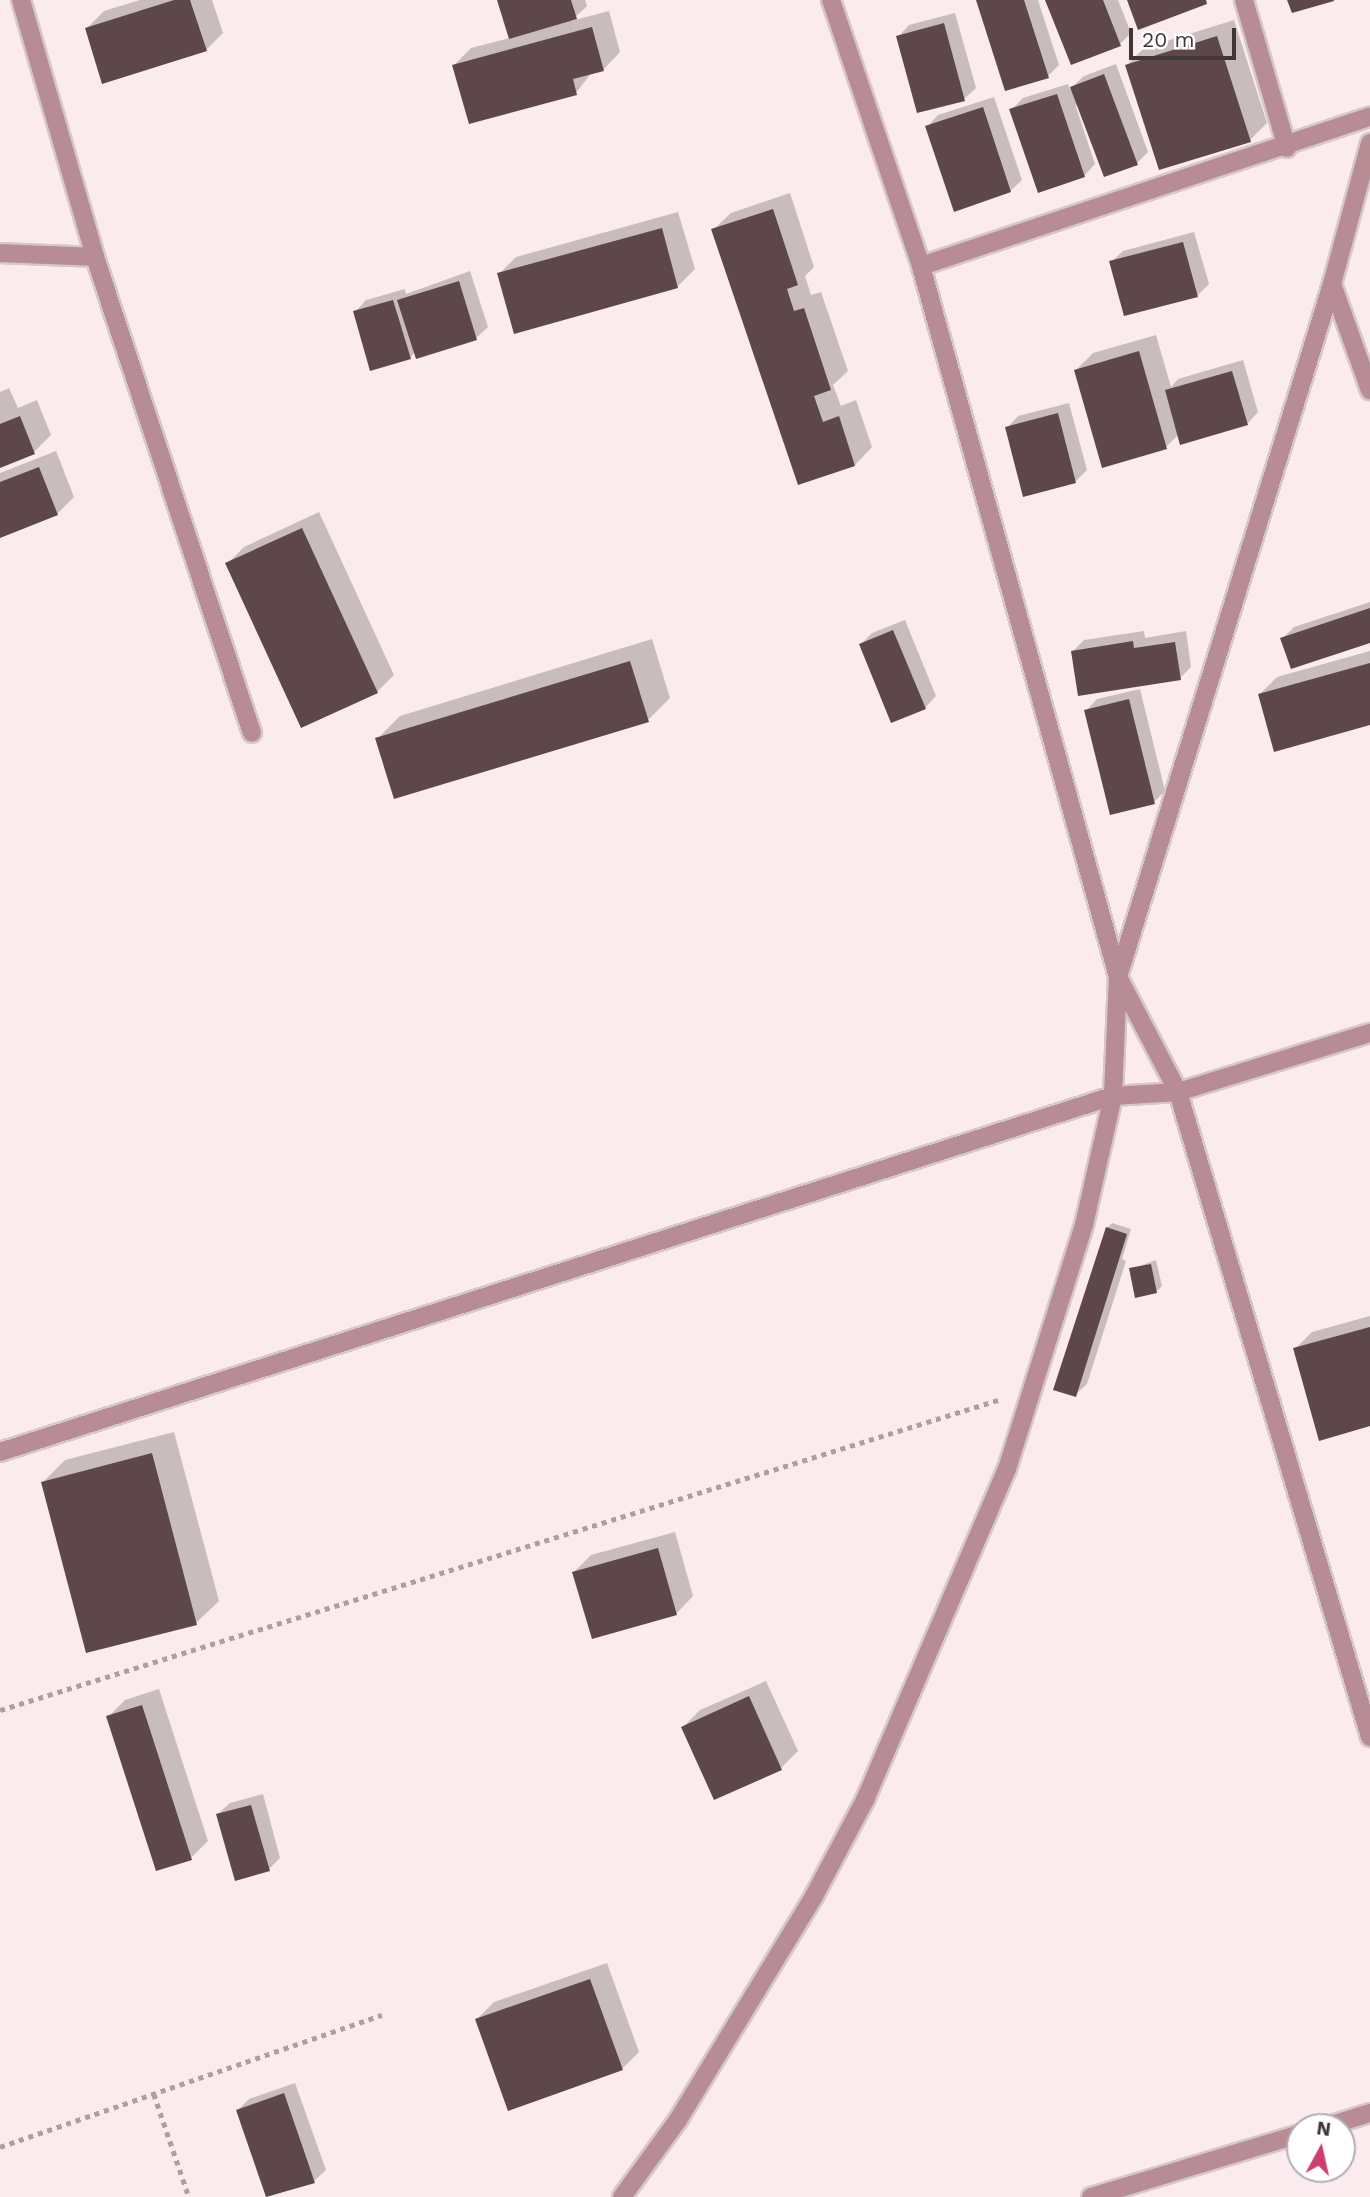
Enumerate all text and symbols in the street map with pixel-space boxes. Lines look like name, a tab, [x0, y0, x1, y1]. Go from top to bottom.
scale bar	[1132, 14, 1239, 58]
text: 20 m	[1142, 27, 1194, 52]
north arrow	[1286, 2113, 1356, 2183]
text: N	[1315, 2116, 1332, 2141]

